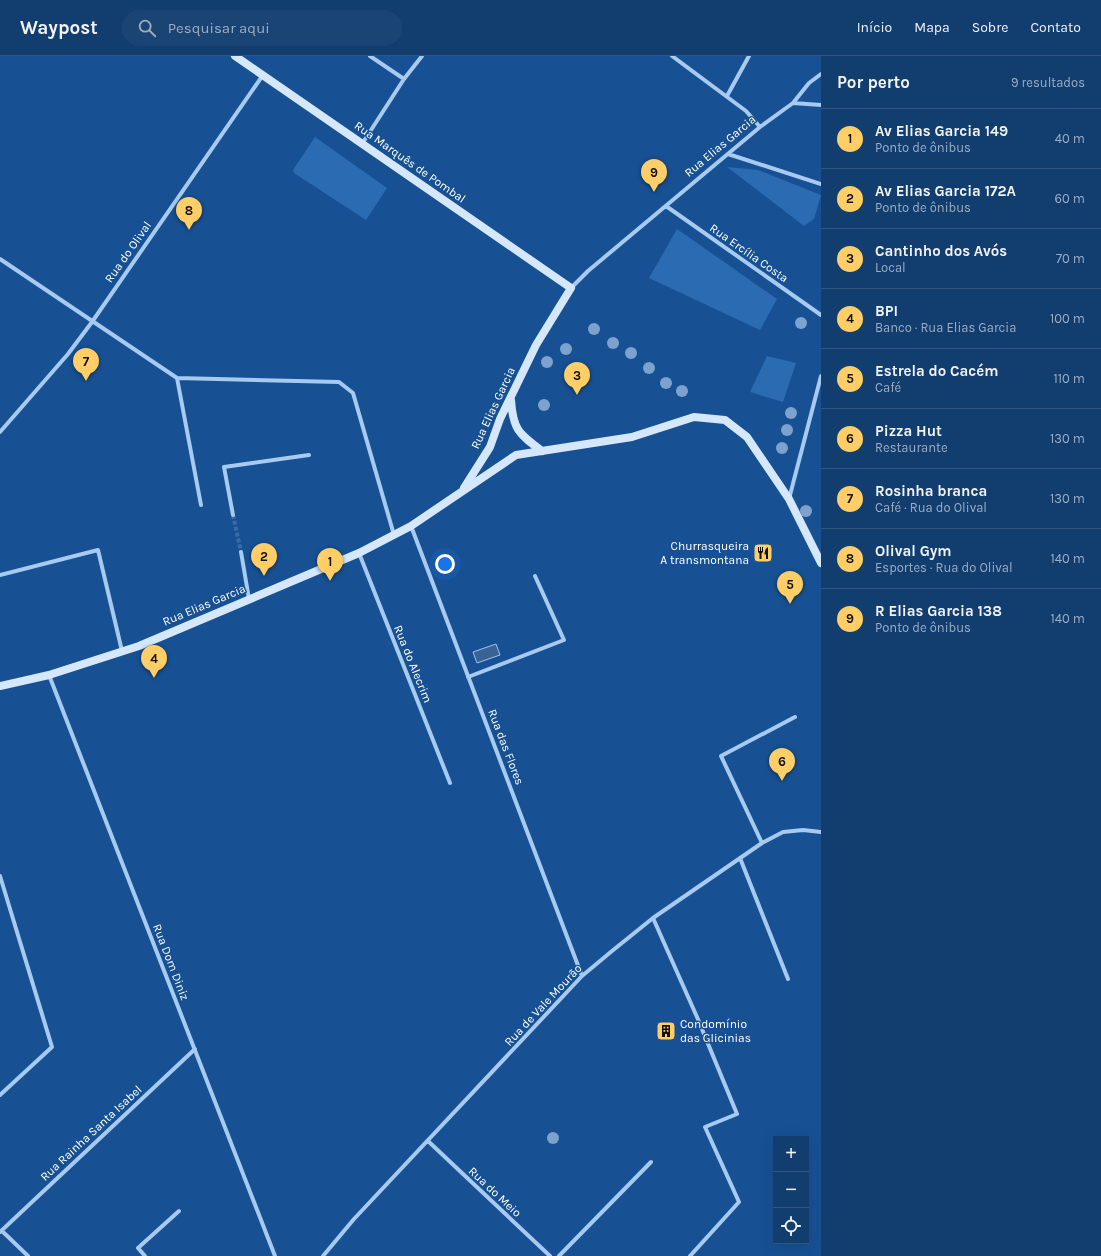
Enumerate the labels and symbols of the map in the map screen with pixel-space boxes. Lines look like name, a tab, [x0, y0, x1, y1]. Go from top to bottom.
street label: Rua Elias Garcia	[682, 112, 758, 180]
street label: Rua Marquês de Pombal	[352, 118, 468, 206]
pin: 9	[641, 159, 667, 192]
pin: 8	[176, 197, 202, 230]
street label: Rua do Olival	[102, 219, 154, 285]
street label: Rua Ercília Costa	[707, 221, 791, 285]
pin: 7	[73, 348, 99, 381]
pin: 3	[564, 362, 590, 395]
street label: Rua Elias Garcia	[468, 365, 518, 451]
place label: Churrasqueira A transmontana	[660, 539, 749, 567]
restaurant icon: Churrasqueira A transmontana	[752, 542, 774, 564]
pin: 2	[251, 543, 277, 576]
pin: 1	[317, 548, 343, 581]
your location	[435, 554, 455, 574]
pin: 5	[777, 571, 803, 604]
street label: Rua Elias Garcia	[161, 581, 247, 629]
street label: Rua do Alecrim	[391, 623, 435, 705]
pin: 4	[141, 645, 167, 678]
street label: Rua das Flores	[485, 707, 527, 787]
pin: 6	[769, 748, 795, 781]
street label: Rua Dom Diniz	[150, 922, 192, 1002]
street label: Rua de Vale Mourão	[501, 961, 585, 1049]
place label: Condomínio das Glicinias	[680, 1017, 751, 1045]
building icon: Condomínio das Glicinias	[655, 1020, 677, 1042]
street label: Rua Rainha Santa Isabel	[37, 1082, 145, 1184]
street label: Rua do Meio	[466, 1164, 524, 1220]

